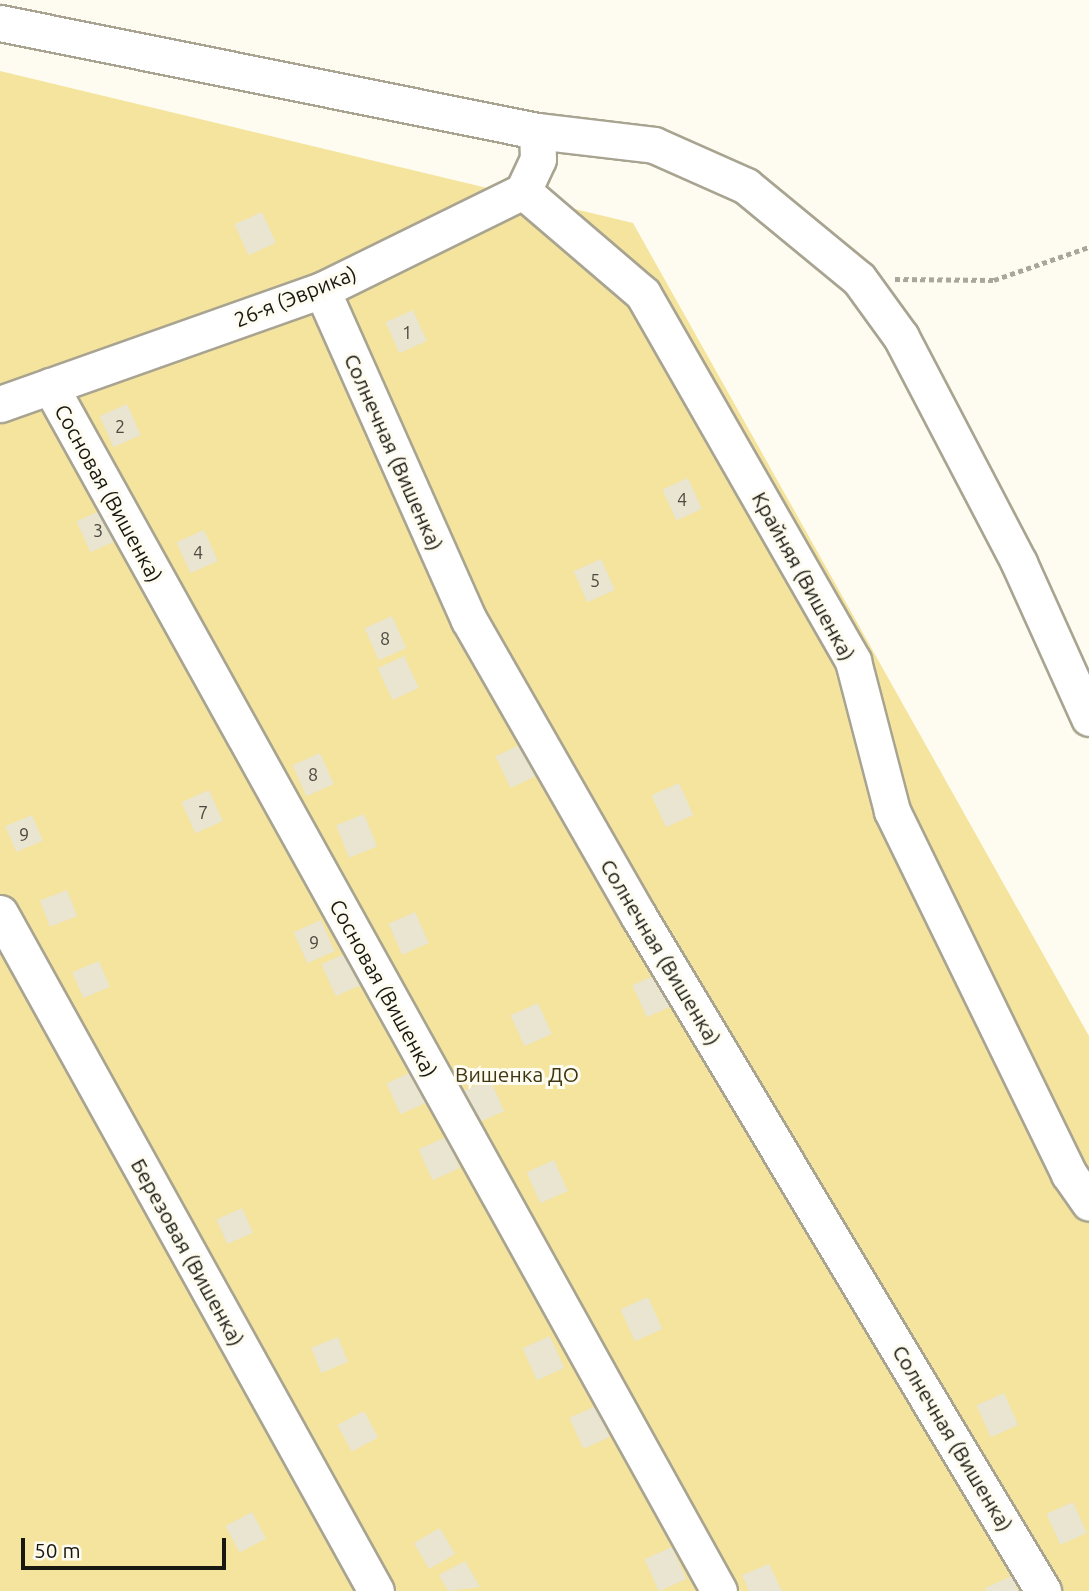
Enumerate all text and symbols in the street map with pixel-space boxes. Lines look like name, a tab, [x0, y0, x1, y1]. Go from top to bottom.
street label: 26-я (Эврика)	[230, 260, 360, 332]
house number: 1	[402, 321, 412, 343]
street label: Солнечная (Вишенка)	[339, 350, 449, 554]
street label: Сосновая (Вишенка)	[50, 400, 168, 586]
house number: 2	[115, 415, 125, 437]
street label: Крайняя (Вишенка)	[747, 487, 861, 665]
house number: 4	[677, 488, 687, 510]
house number: 3	[93, 519, 103, 541]
house number: 4	[193, 541, 203, 563]
house number: 5	[590, 569, 600, 591]
house number: 8	[380, 627, 390, 649]
house number: 8	[308, 763, 318, 785]
house number: 7	[198, 801, 208, 823]
house number: 9	[19, 823, 29, 845]
street label: Солнечная (Вишенка)	[595, 854, 727, 1050]
street label: Сосновая (Вишенка)	[325, 895, 443, 1081]
house number: 9	[309, 931, 319, 953]
park label: Вишенка ДО	[455, 1061, 579, 1087]
street label: Березовая (Вишенка)	[126, 1154, 250, 1350]
street label: Солнечная (Вишенка)	[887, 1340, 1019, 1536]
scale bar	[24, 1524, 229, 1568]
text: 50 m	[34, 1538, 81, 1562]

